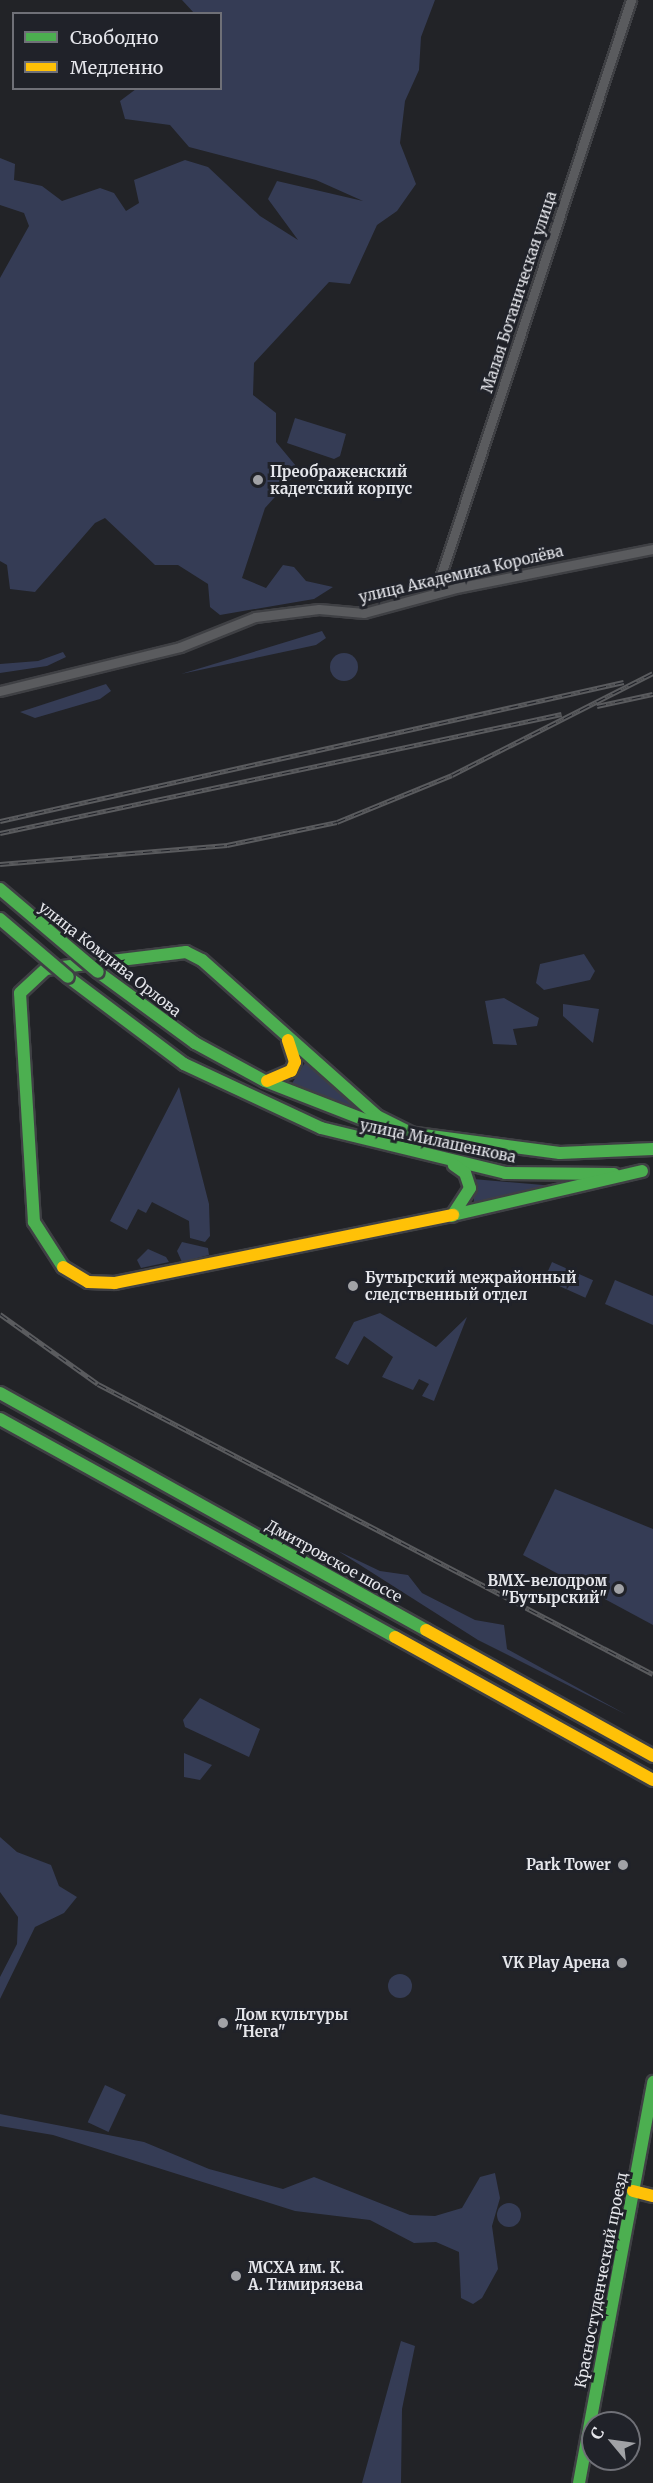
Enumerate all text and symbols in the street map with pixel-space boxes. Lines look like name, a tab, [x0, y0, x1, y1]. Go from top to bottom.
legend	[12, 12, 222, 90]
text: Свободно	[70, 26, 158, 49]
text: Медленно	[70, 56, 163, 79]
street label: Малая Ботаническая улица	[478, 189, 560, 395]
place label: Преображенский кадетский корпус	[270, 462, 412, 497]
marker: Преображенский кадетский корпус	[251, 473, 265, 487]
street label: улица Академика Королёва	[357, 542, 565, 606]
street label: улица Комдива Орлова	[35, 898, 185, 1020]
street label: улица Милашенкова	[358, 1116, 518, 1166]
place label: Бутырский межрайонный следственный отдел	[365, 1268, 577, 1303]
marker: Бутырский межрайонный следственный отдел	[346, 1279, 360, 1293]
street label: Дмитровское шоссе	[263, 1516, 405, 1606]
place label: BMX-велодром "Бутырский"	[487, 1571, 607, 1606]
marker: BMX-велодром "Бутырский"	[612, 1582, 626, 1596]
place label: Park Tower	[526, 1856, 611, 1874]
marker: Park Tower	[616, 1858, 630, 1872]
place label: VK Play Арена	[502, 1954, 610, 1972]
marker: VK Play Арена	[615, 1956, 629, 1970]
place label: Дом культуры "Нега"	[235, 2005, 348, 2040]
marker: Дом культуры "Нега"	[216, 2016, 230, 2030]
street label: Красностуденческий проезд	[571, 2171, 631, 2389]
place label: МСХА им. К. А. Тимирязева	[248, 2258, 363, 2293]
marker: МСХА им. К. А. Тимирязева	[229, 2269, 243, 2283]
north arrow	[581, 2411, 641, 2471]
text: С	[586, 2424, 608, 2443]

